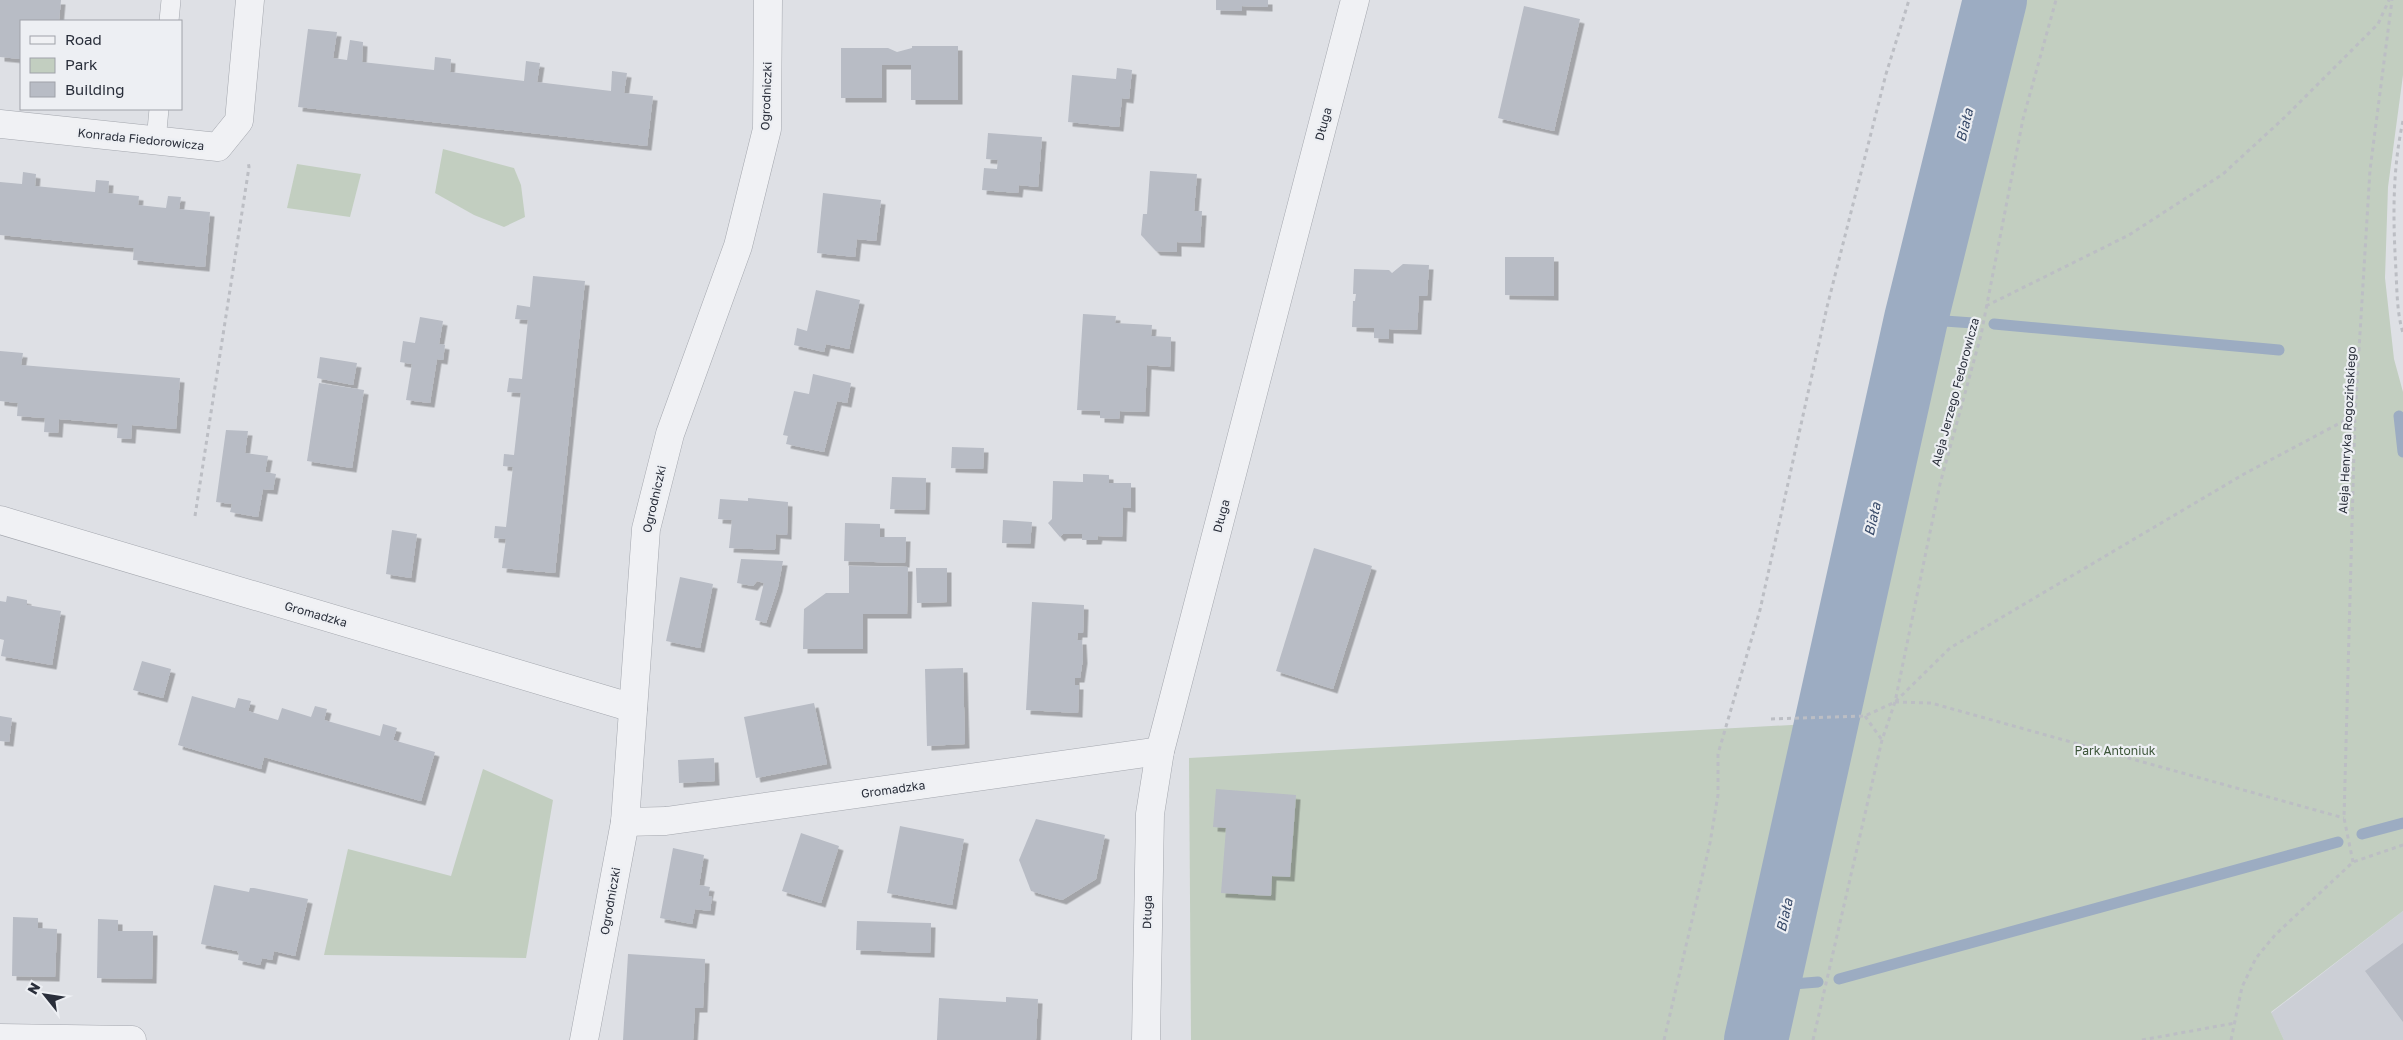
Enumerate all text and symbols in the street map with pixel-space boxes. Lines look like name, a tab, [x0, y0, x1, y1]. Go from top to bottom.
legend	[20, 20, 182, 110]
text: Road	[65, 30, 102, 48]
text: Park	[65, 55, 98, 73]
street label: Ogrodniczki	[757, 61, 775, 131]
text: Building	[65, 80, 125, 98]
street label: Długa	[1311, 106, 1335, 142]
water label: Biała	[1952, 106, 1977, 143]
street label: Konrada Fiedorowicza	[77, 125, 205, 153]
street label: Aleja Jerzego Fedorowicza	[1928, 316, 1982, 468]
street label: Aleja Henryka Rogozińskiego	[2335, 346, 2359, 514]
street label: Ogrodniczki	[639, 464, 669, 534]
street label: Długa	[1209, 498, 1233, 534]
water label: Biała	[1860, 500, 1884, 537]
street label: Gromadzka	[283, 598, 349, 630]
park label: Park Antoniuk	[2075, 743, 2156, 758]
street label: Gromadzka	[860, 777, 926, 801]
street label: Ogrodniczki	[597, 866, 623, 936]
street label: Długa	[1139, 895, 1155, 929]
water label: Biała	[1772, 896, 1796, 933]
north arrow	[20, 970, 70, 1020]
text: N	[23, 979, 43, 997]

